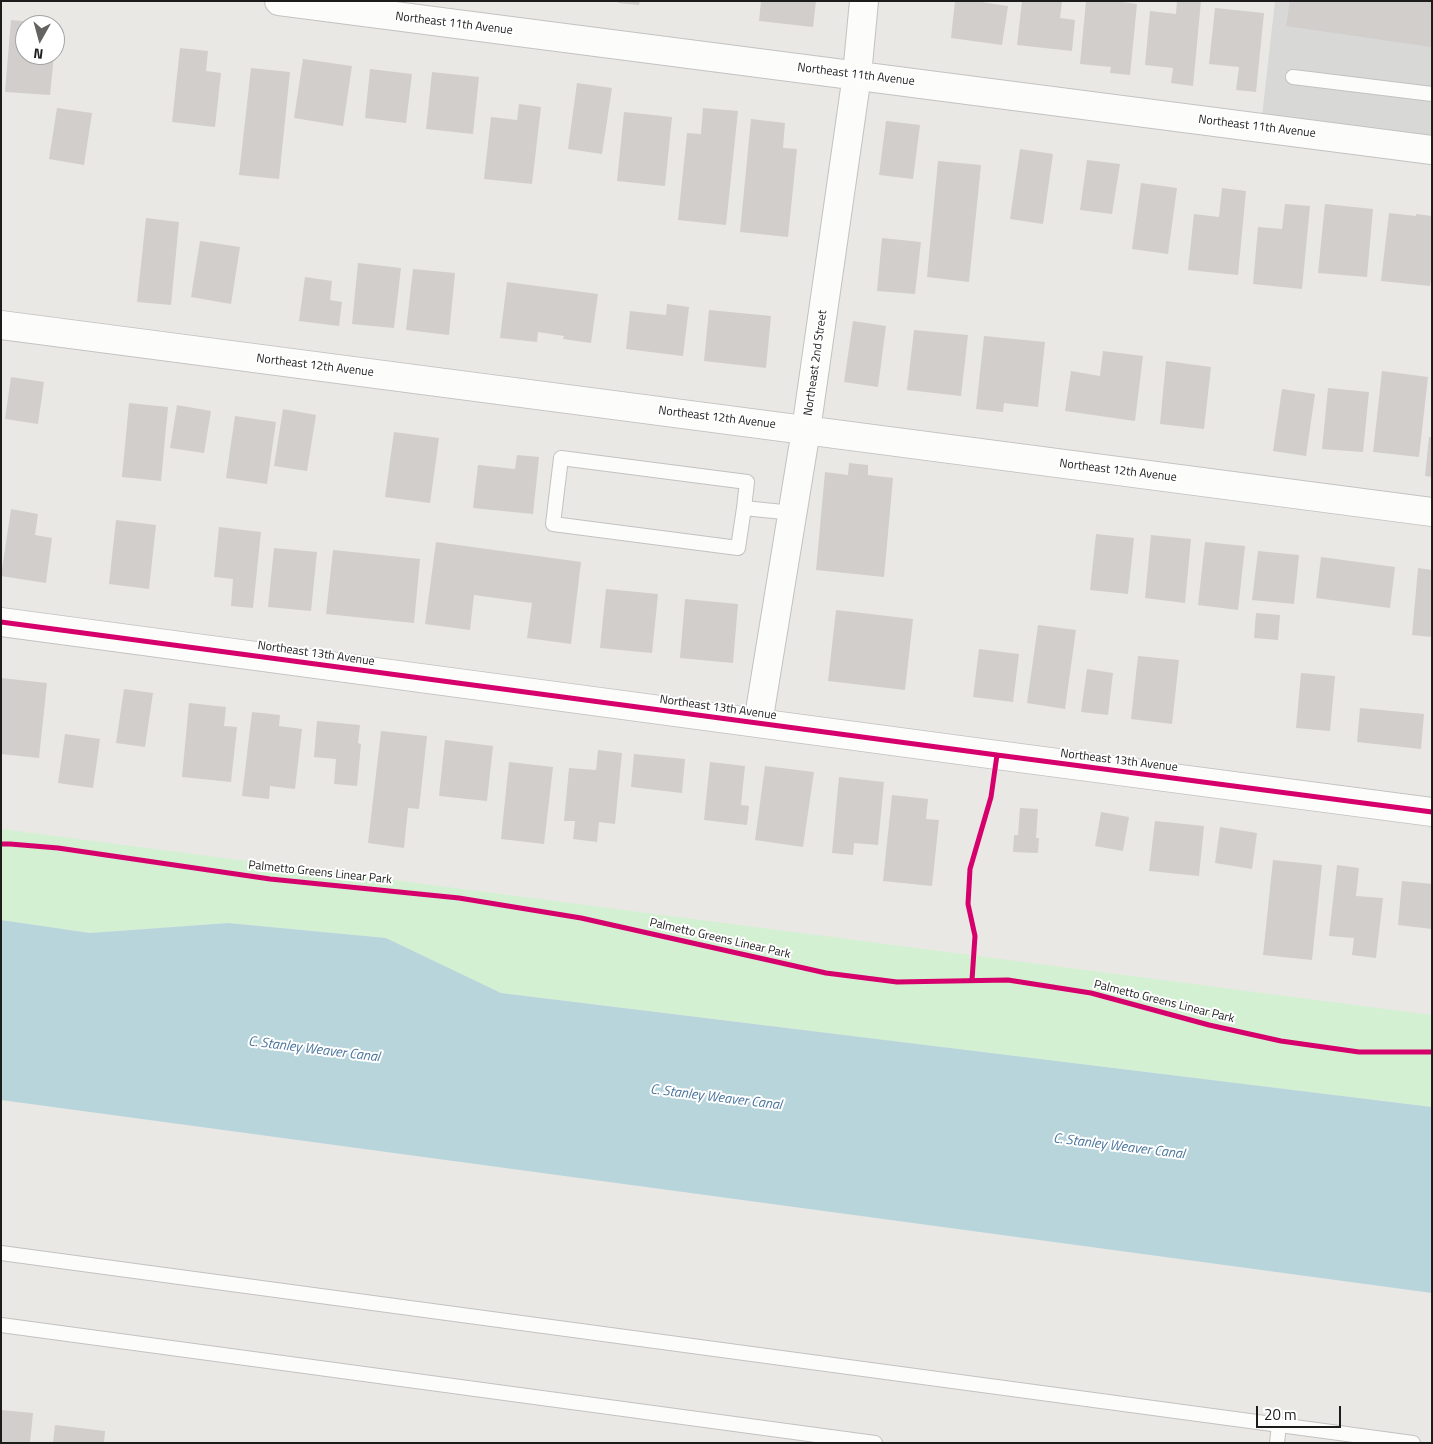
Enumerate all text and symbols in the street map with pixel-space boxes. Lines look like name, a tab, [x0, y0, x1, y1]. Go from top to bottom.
street label: Northeast 11th Avenue	[395, 10, 513, 38]
north arrow	[15, 15, 65, 65]
text: N	[32, 43, 44, 65]
street label: Northeast 11th Avenue	[797, 61, 915, 89]
street label: Northeast 11th Avenue	[1198, 113, 1316, 141]
street label: Northeast 2nd Street	[801, 309, 831, 417]
street label: Northeast 12th Avenue	[256, 352, 374, 380]
street label: Northeast 12th Avenue	[658, 404, 776, 432]
street label: Northeast 12th Avenue	[1059, 457, 1177, 485]
street label: Northeast 13th Avenue	[257, 639, 375, 669]
street label: Northeast 13th Avenue	[659, 693, 777, 723]
street label: Northeast 13th Avenue	[1060, 747, 1178, 775]
street label: Palmetto Greens Linear Park	[248, 858, 392, 888]
street label: Palmetto Greens Linear Park	[648, 916, 792, 962]
street label: Palmetto Greens Linear Park	[1092, 978, 1236, 1026]
water label: C. Stanley Weaver Canal	[247, 1034, 381, 1066]
water label: C. Stanley Weaver Canal	[649, 1082, 783, 1114]
water label: C. Stanley Weaver Canal	[1052, 1131, 1186, 1163]
scale bar	[1258, 1396, 1343, 1428]
text: 20 m	[1264, 1403, 1297, 1426]

